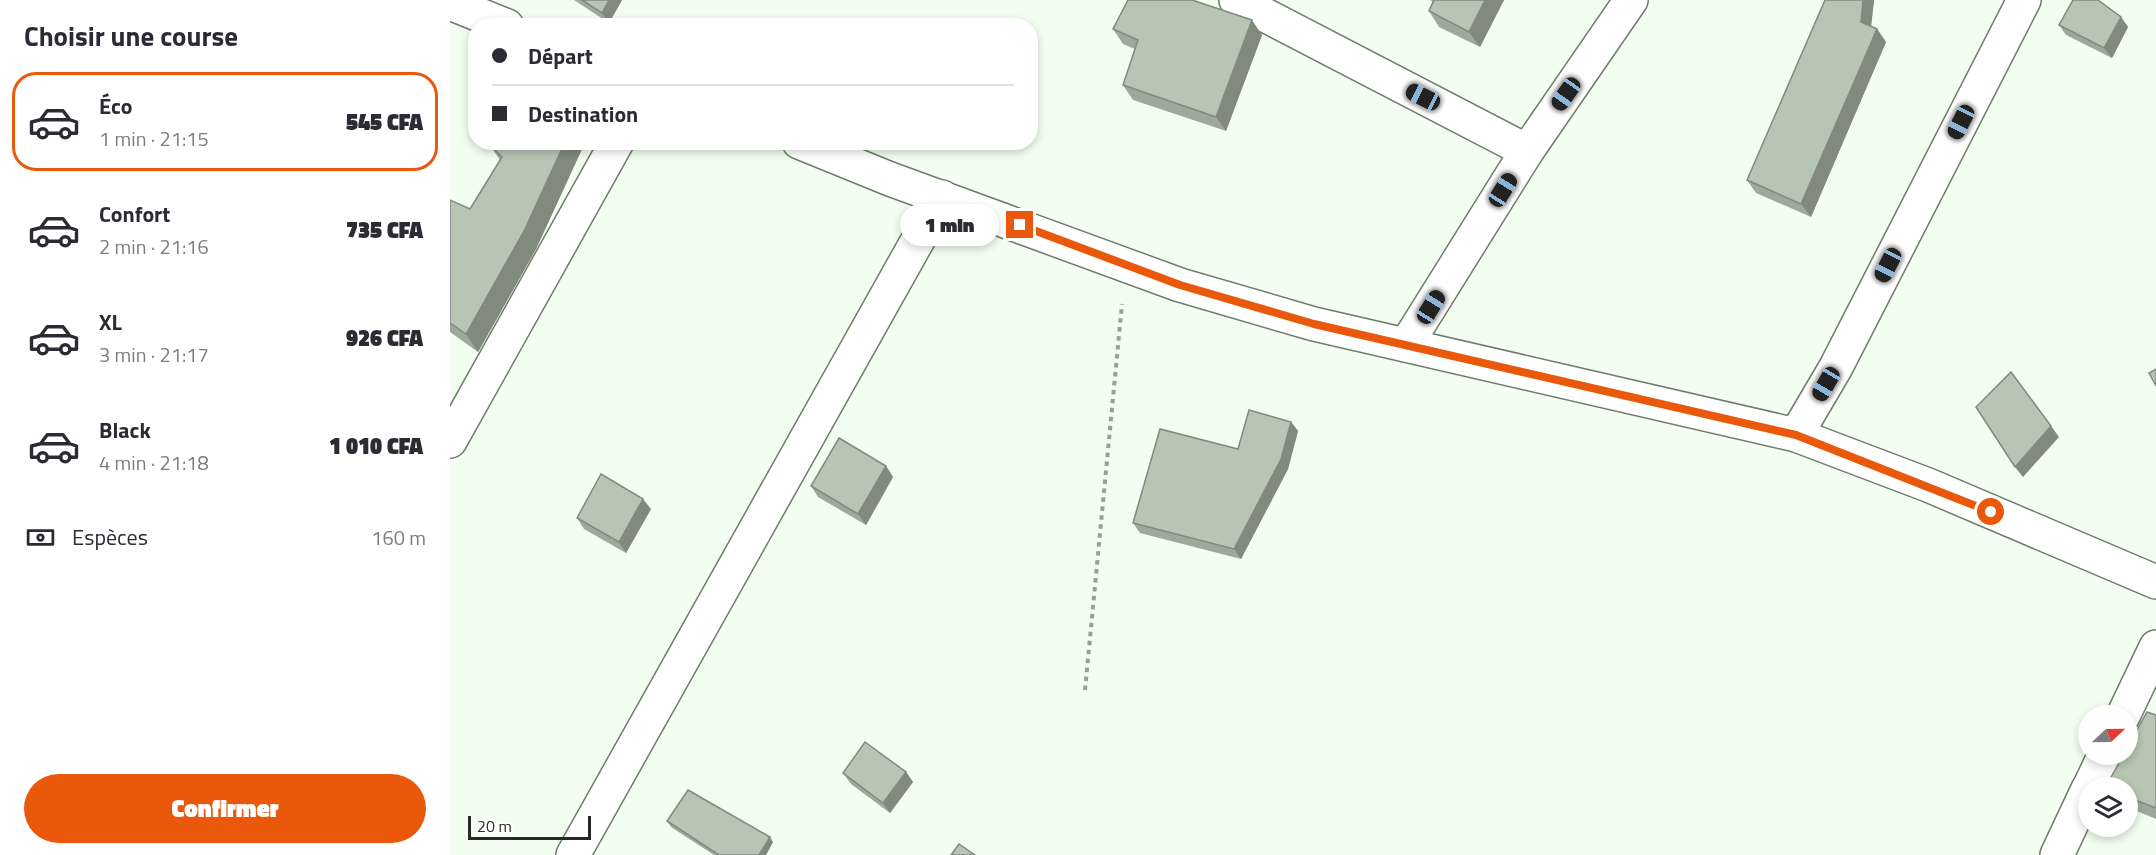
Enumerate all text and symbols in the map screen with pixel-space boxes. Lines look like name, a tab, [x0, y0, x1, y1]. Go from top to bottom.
text: Choisir une course	[24, 15, 238, 56]
text: Départ	[528, 39, 593, 73]
car	[1548, 74, 1584, 114]
car	[1403, 81, 1443, 113]
text: Éco	[99, 89, 132, 123]
icon: car	[27, 95, 81, 149]
text: Destination	[528, 97, 638, 131]
car	[1945, 102, 1977, 142]
text: 545 CFA	[346, 105, 423, 139]
text: 1 min · 21:15	[99, 123, 209, 154]
car	[1486, 170, 1520, 210]
text: Confort	[99, 197, 170, 231]
icon: car	[27, 203, 81, 257]
callout: 1 min	[900, 204, 999, 246]
text: 1 min	[925, 209, 974, 240]
route end	[1006, 211, 1033, 238]
text: 735 CFA	[346, 213, 423, 247]
text: 2 min · 21:16	[99, 231, 209, 262]
car	[1872, 245, 1904, 285]
car	[1414, 287, 1448, 327]
text: XL	[99, 305, 122, 339]
icon: car	[27, 311, 81, 365]
text: 926 CFA	[346, 321, 423, 355]
text: 3 min · 21:17	[99, 339, 209, 370]
car	[1809, 364, 1843, 404]
text: Black	[99, 413, 151, 447]
icon: car	[27, 419, 81, 473]
text: 1 010 CFA	[329, 429, 423, 463]
text: 4 min · 21:18	[99, 447, 209, 478]
route start	[1977, 498, 2004, 525]
text: Espèces	[72, 520, 148, 554]
icon: cash	[24, 521, 57, 554]
text: 160 m	[371, 522, 426, 553]
north arrow	[2078, 705, 2138, 765]
map controls	[2078, 705, 2138, 837]
button: Confirmer	[24, 774, 426, 843]
button: layers	[2078, 777, 2138, 837]
scale bar	[468, 813, 591, 840]
text: 20 m	[477, 814, 512, 838]

